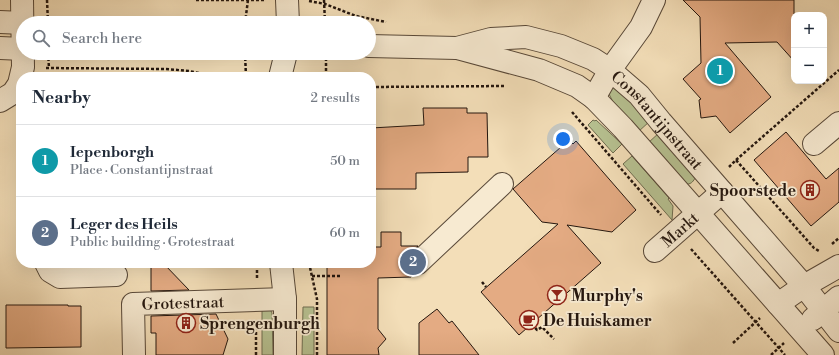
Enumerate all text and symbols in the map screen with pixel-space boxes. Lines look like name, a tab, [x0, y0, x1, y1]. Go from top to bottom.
map controls	[791, 12, 827, 84]
button: +	[791, 12, 827, 48]
search box	[16, 16, 376, 60]
icon: search	[30, 27, 52, 49]
text: Search here	[62, 29, 142, 48]
button: −	[791, 48, 827, 84]
pin: 1	[707, 56, 733, 86]
street label: Constantijnstraat	[607, 67, 707, 174]
text: Nearby	[32, 87, 91, 109]
text: 2 results	[311, 90, 360, 106]
your location	[553, 129, 573, 149]
text: Iepenborgh	[70, 143, 154, 162]
text: 1	[42, 153, 48, 169]
text: 50 m	[330, 153, 360, 169]
text: Place · Constantijnstraat	[70, 162, 213, 178]
building icon: Spoorstede	[799, 179, 821, 201]
place label: Spoorstede	[710, 181, 796, 201]
street label: Markt	[658, 208, 703, 252]
text: Leger des Heils	[70, 215, 178, 234]
text: 2	[41, 225, 49, 241]
text: 60 m	[329, 225, 360, 241]
text: Public building · Grotestraat	[70, 234, 235, 250]
pin: 2	[400, 247, 426, 277]
bar icon: Murphy's	[546, 284, 568, 306]
place label: Murphy's	[571, 286, 643, 306]
street label: Grotestraat	[141, 292, 225, 315]
cafe icon: De Huiskamer	[518, 309, 540, 331]
place label: De Huiskamer	[543, 311, 652, 331]
building icon: Sprengenburgh	[175, 312, 197, 334]
place label: Sprengenburgh	[200, 314, 320, 334]

